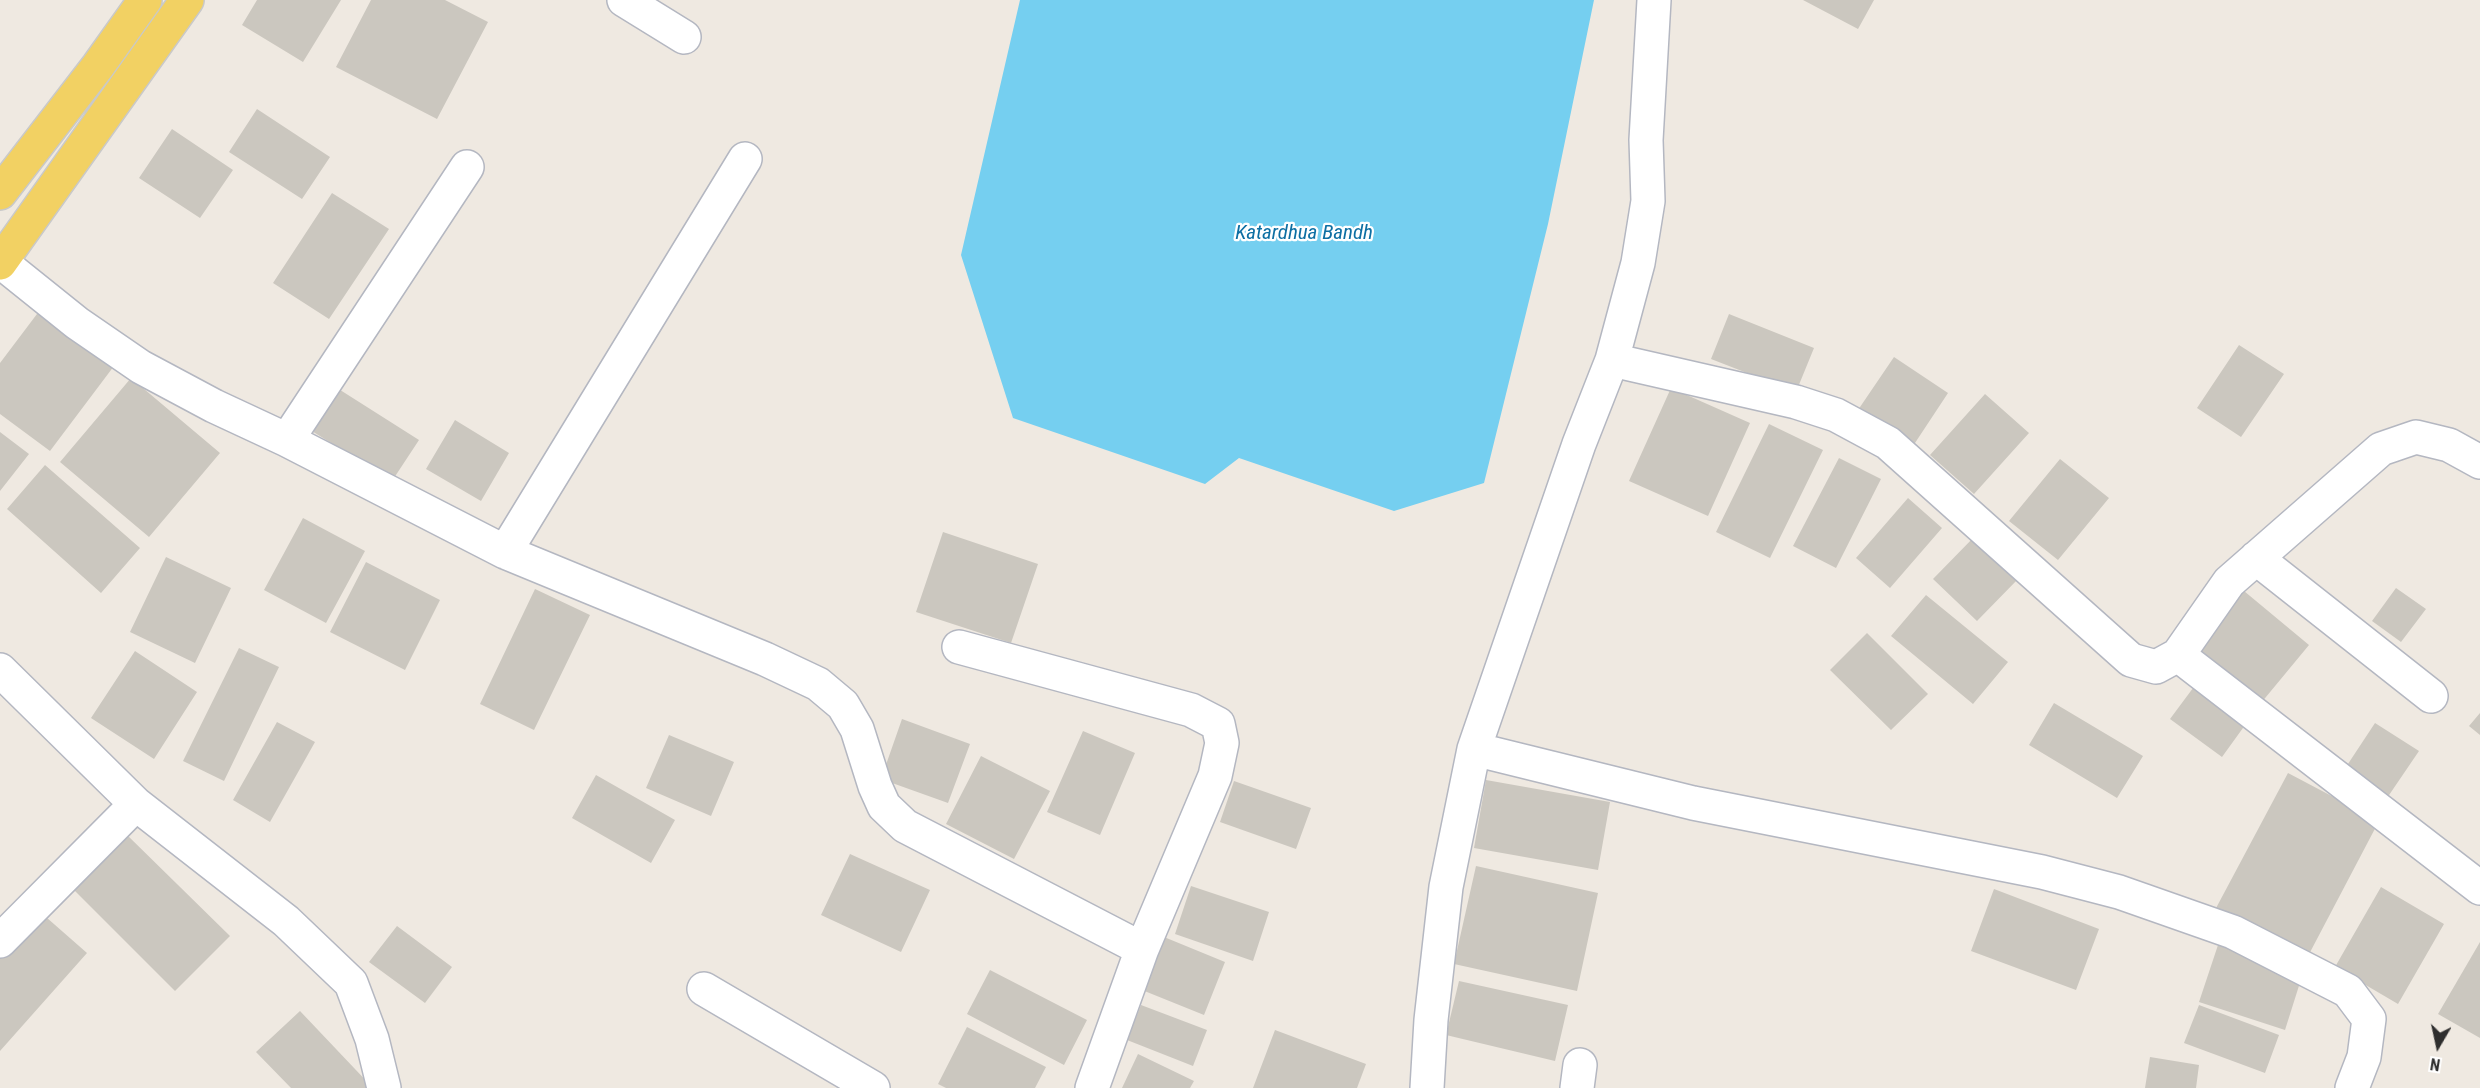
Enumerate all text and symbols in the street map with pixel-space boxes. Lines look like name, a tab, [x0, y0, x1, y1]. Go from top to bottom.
water label: Katardhua Bandh	[1235, 221, 1373, 247]
north arrow	[2408, 1016, 2468, 1076]
text: N	[2429, 1054, 2441, 1074]

